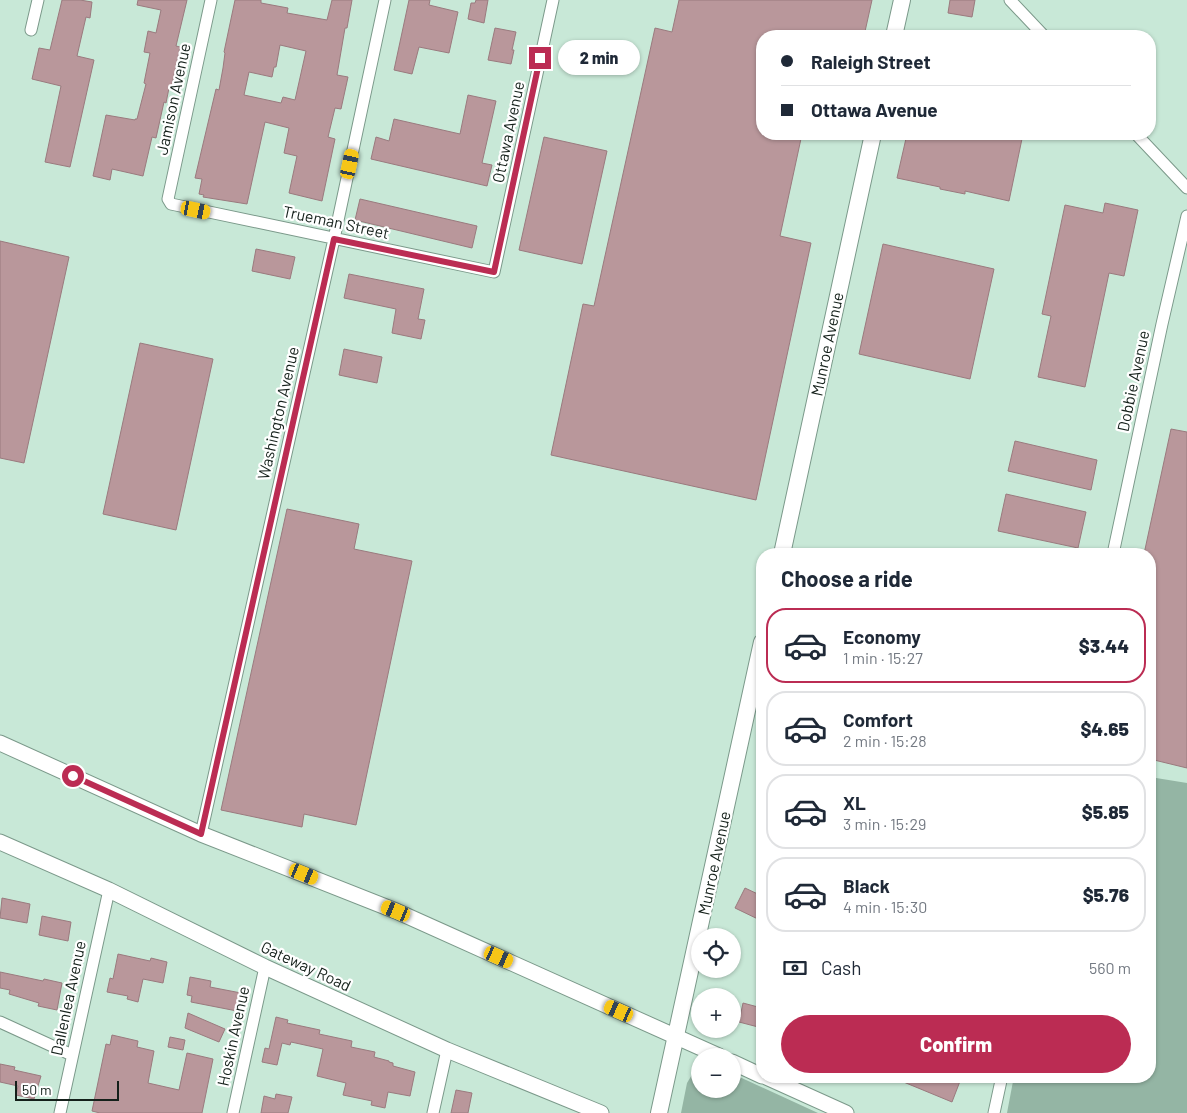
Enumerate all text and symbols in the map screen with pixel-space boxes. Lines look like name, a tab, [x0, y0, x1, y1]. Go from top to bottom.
callout: 2 min	[558, 40, 640, 76]
street label: Jamison Avenue	[151, 41, 194, 157]
route end	[529, 47, 551, 69]
text: 2 min	[580, 48, 618, 67]
text: Raleigh Street	[811, 50, 931, 73]
street label: Ottawa Avenue	[487, 79, 528, 184]
text: Ottawa Avenue	[811, 98, 938, 121]
car	[339, 148, 360, 180]
car	[179, 200, 212, 220]
street label: Trueman Street	[281, 201, 391, 242]
street label: Munroe Avenue	[806, 290, 847, 398]
street label: Dobbie Avenue	[1113, 329, 1152, 433]
street label: Washington Avenue	[253, 344, 302, 481]
text: Choose a ride	[781, 565, 913, 591]
icon: car	[783, 623, 828, 668]
text: Economy	[843, 625, 921, 648]
text: $3.44	[1079, 634, 1129, 657]
text: 1 min · 15:27	[843, 648, 923, 667]
icon: car	[783, 706, 828, 751]
text: Comfort	[843, 708, 913, 731]
text: $4.65	[1080, 717, 1129, 740]
text: 2 min · 15:28	[843, 731, 927, 750]
route start	[62, 765, 84, 787]
icon: car	[783, 789, 828, 834]
text: XL	[843, 791, 866, 814]
text: $5.85	[1082, 800, 1129, 823]
street label: Munroe Avenue	[693, 809, 734, 917]
text: 3 min · 15:29	[843, 814, 926, 833]
car	[287, 861, 320, 887]
icon: car	[783, 872, 828, 917]
text: Black	[843, 874, 890, 897]
text: $5.76	[1083, 883, 1129, 906]
text: 4 min · 15:30	[843, 897, 927, 916]
car	[379, 898, 412, 924]
map controls	[691, 928, 741, 1098]
button: locate	[691, 928, 741, 978]
street label: Gateway Road	[258, 936, 354, 995]
street label: Dallenlea Avenue	[46, 939, 89, 1057]
car	[482, 944, 515, 970]
icon: cash	[781, 954, 809, 982]
text: Cash	[821, 956, 862, 979]
text: 560 m	[1089, 958, 1131, 977]
street label: Hoskin Avenue	[213, 984, 252, 1088]
button: +	[691, 988, 741, 1038]
car	[602, 998, 635, 1024]
button: Confirm	[781, 1015, 1131, 1073]
button: −	[691, 1048, 741, 1098]
scale bar	[15, 1078, 119, 1101]
text: 50 m	[22, 1081, 51, 1098]

